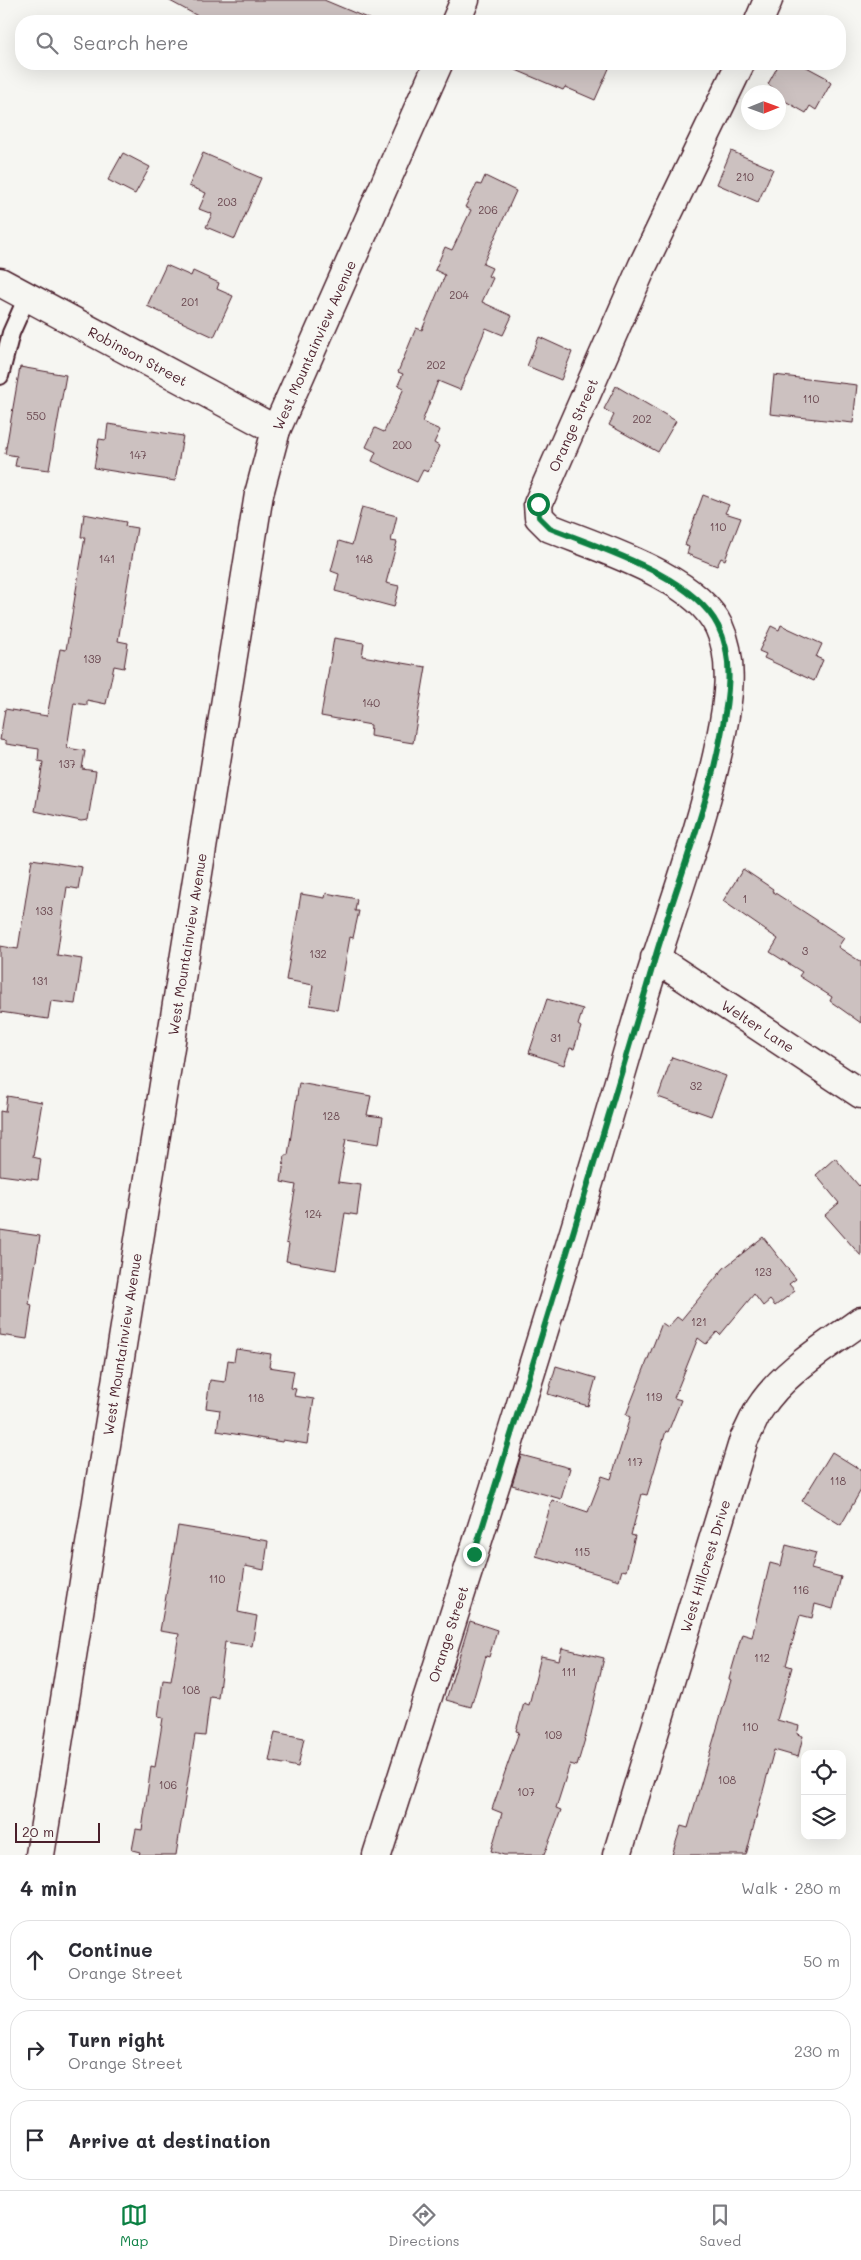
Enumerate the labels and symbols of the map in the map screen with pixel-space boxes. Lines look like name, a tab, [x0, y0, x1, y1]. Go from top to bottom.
north arrow	[741, 85, 786, 130]
house number: 210	[736, 169, 754, 184]
house number: 203	[217, 194, 237, 209]
house number: 206	[478, 202, 498, 217]
street label: West Mountainview Avenue	[268, 257, 360, 433]
house number: 204	[449, 287, 469, 302]
house number: 201	[181, 294, 199, 309]
street label: Robinson Street	[85, 322, 191, 390]
house number: 202	[426, 357, 446, 372]
street label: Orange Street	[544, 375, 602, 475]
house number: 110	[803, 391, 820, 406]
house number: 550	[26, 408, 46, 423]
house number: 202	[632, 411, 652, 426]
house number: 200	[392, 437, 412, 452]
house number: 147	[129, 447, 147, 462]
route start	[527, 493, 550, 516]
house number: 110	[710, 519, 727, 534]
house number: 141	[99, 551, 115, 566]
house number: 148	[355, 551, 373, 566]
house number: 139	[83, 651, 101, 666]
house number: 140	[362, 695, 380, 710]
house number: 137	[58, 756, 76, 771]
street label: West Mountainview Avenue	[163, 851, 211, 1037]
house number: 1	[743, 891, 747, 906]
house number: 133	[35, 903, 53, 918]
house number: 3	[802, 943, 809, 958]
house number: 132	[309, 946, 327, 961]
house number: 131	[32, 973, 48, 988]
street label: Welter Lane	[718, 995, 798, 1057]
house number: 31	[550, 1030, 562, 1045]
house number: 32	[690, 1078, 702, 1093]
house number: 128	[322, 1108, 340, 1123]
house number: 124	[304, 1206, 322, 1221]
street label: West Mountainview Avenue	[98, 1251, 146, 1437]
house number: 123	[754, 1264, 772, 1279]
house number: 121	[691, 1314, 707, 1329]
house number: 119	[646, 1389, 663, 1404]
house number: 118	[248, 1390, 265, 1405]
house number: 117	[627, 1454, 643, 1469]
house number: 118	[830, 1473, 847, 1488]
street label: West Hillcrest Drive	[676, 1497, 734, 1635]
route end	[463, 1543, 486, 1566]
house number: 115	[574, 1544, 590, 1559]
house number: 110	[209, 1571, 226, 1586]
house number: 116	[793, 1582, 809, 1597]
street label: Orange Street	[423, 1583, 473, 1685]
house number: 112	[754, 1650, 770, 1665]
house number: 111	[562, 1664, 576, 1679]
house number: 108	[182, 1682, 201, 1697]
house number: 110	[742, 1719, 759, 1734]
house number: 109	[544, 1727, 563, 1742]
house number: 108	[718, 1772, 737, 1787]
house number: 106	[159, 1777, 177, 1792]
house number: 107	[517, 1784, 535, 1799]
scale bar	[15, 1820, 100, 1843]

